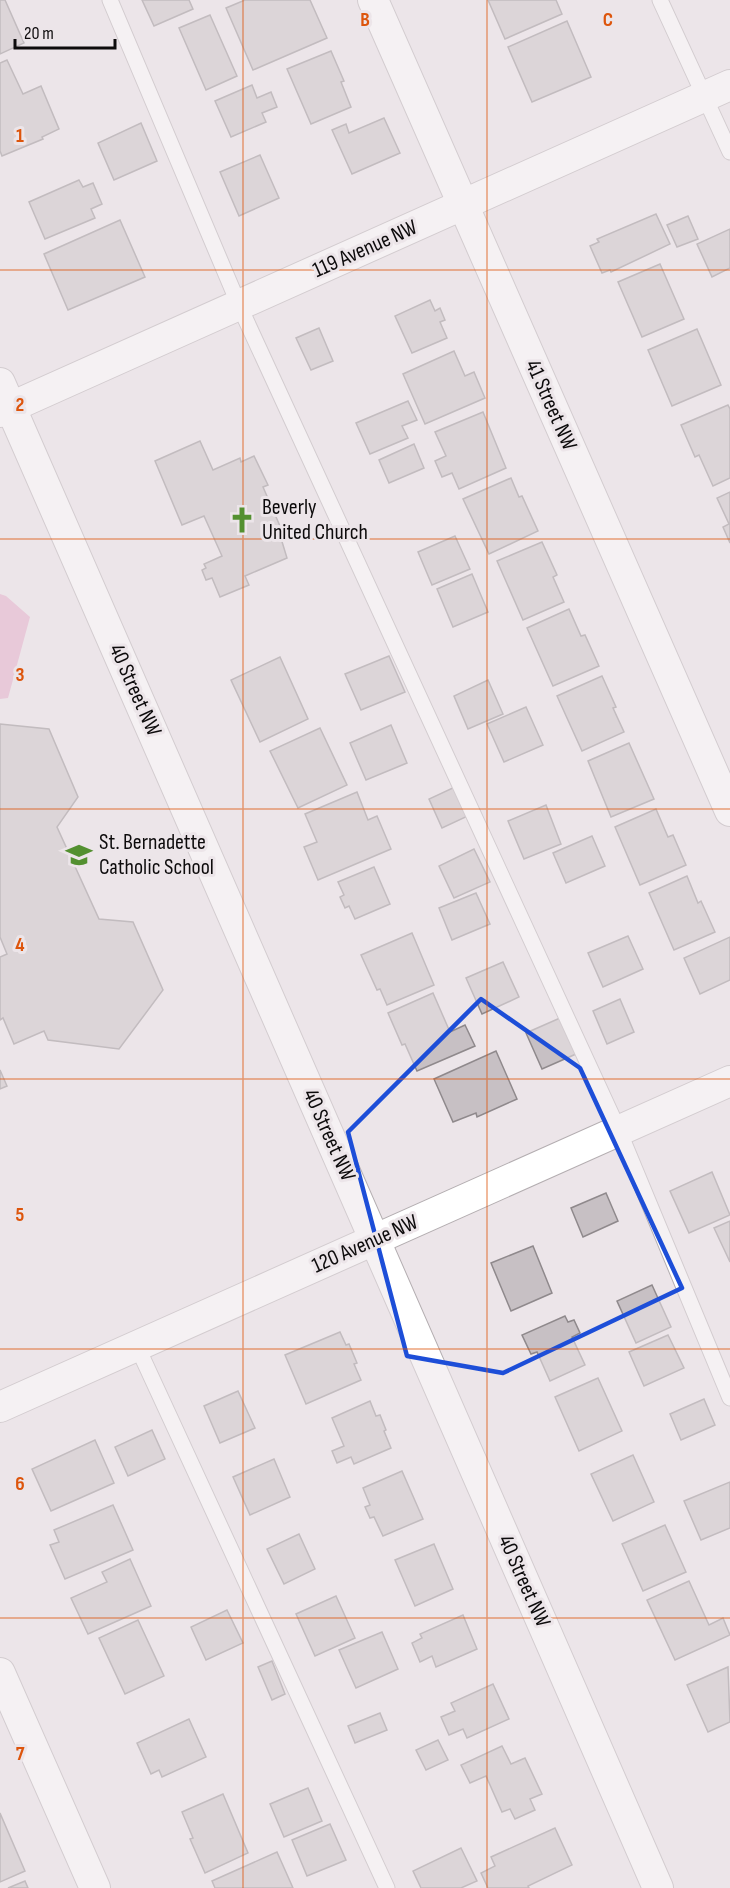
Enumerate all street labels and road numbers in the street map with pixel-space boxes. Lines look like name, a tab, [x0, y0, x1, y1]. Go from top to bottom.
street label: 119 Avenue NW	[309, 214, 421, 284]
street label: 41 Street NW	[519, 356, 583, 454]
street label: 40 Street NW	[103, 640, 167, 740]
street label: 40 Street NW	[297, 1085, 361, 1185]
street label: 120 Avenue NW	[308, 1209, 422, 1279]
street label: 40 Street NW	[492, 1531, 556, 1631]

